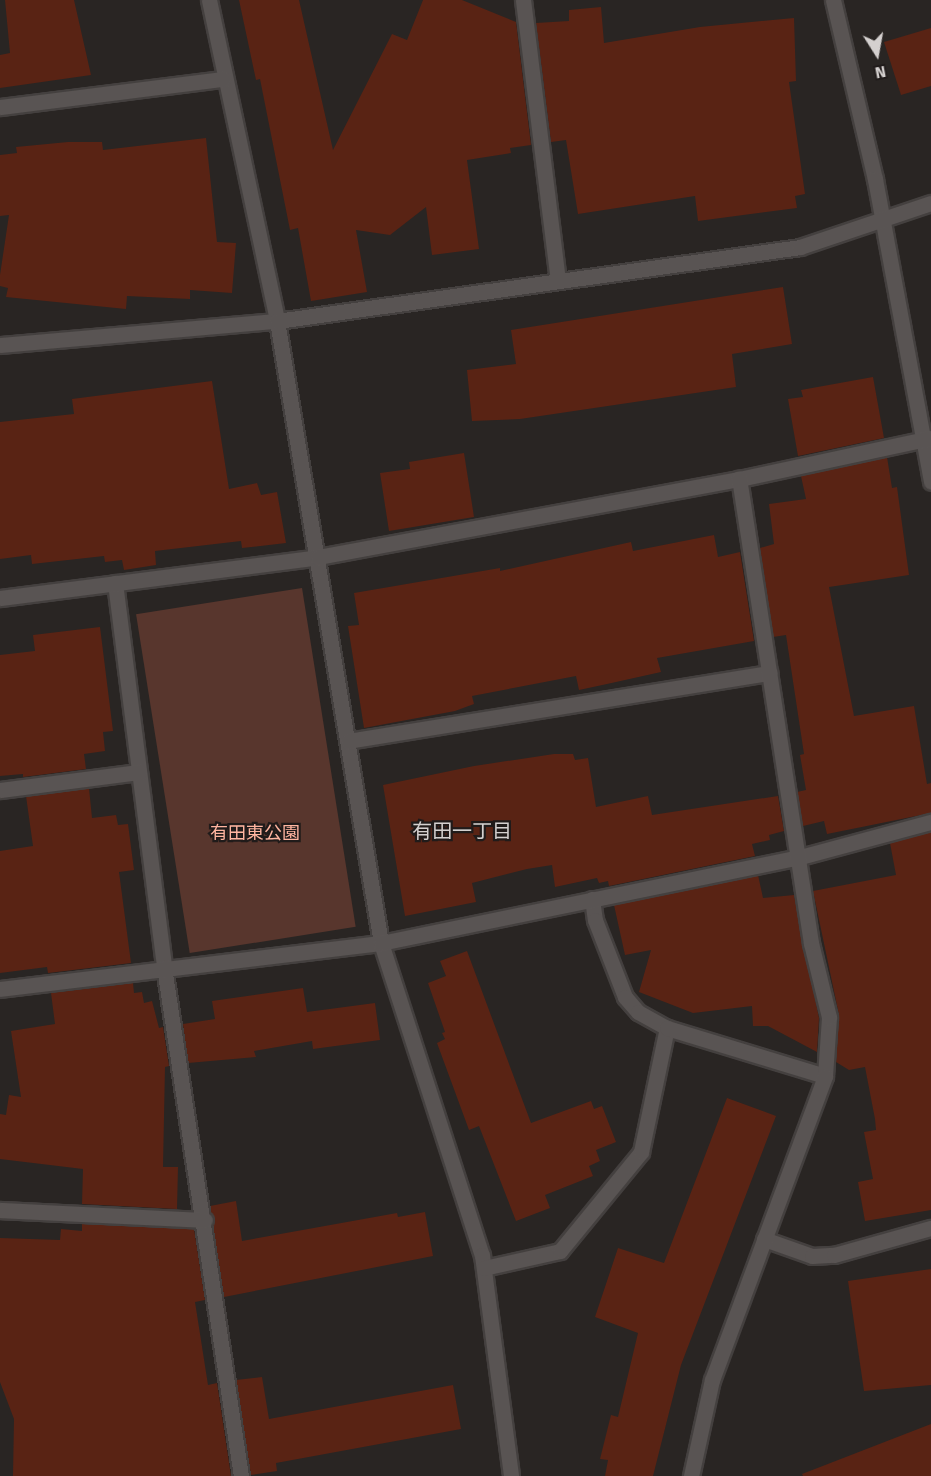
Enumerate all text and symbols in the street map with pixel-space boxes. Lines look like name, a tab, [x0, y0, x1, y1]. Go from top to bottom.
north arrow	[847, 24, 907, 84]
text: N	[874, 62, 888, 82]
district label: 有田一丁目	[412, 819, 512, 843]
park label: 有田東公園	[210, 822, 300, 844]

